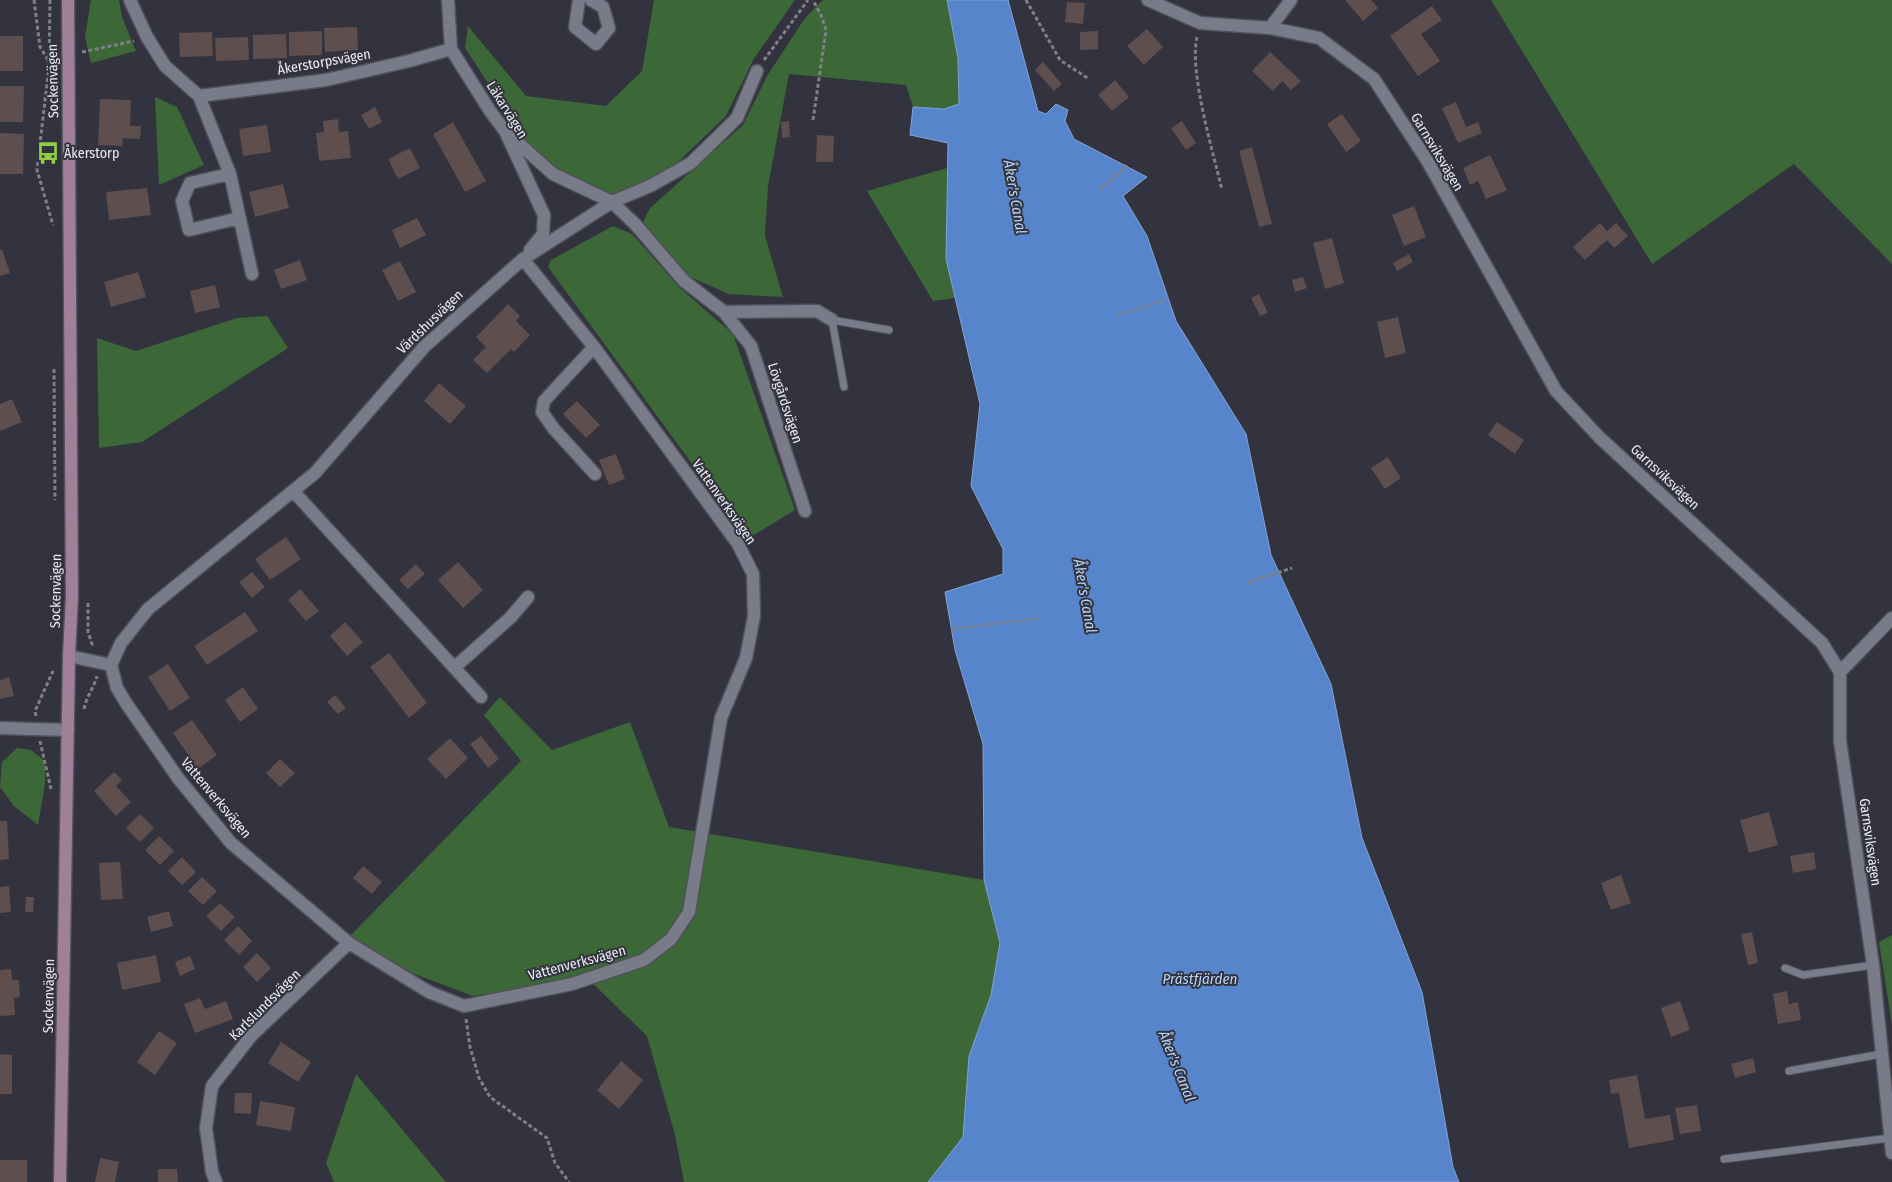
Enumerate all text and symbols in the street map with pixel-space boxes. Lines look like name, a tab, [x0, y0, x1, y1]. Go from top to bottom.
street label: Sockenvägen	[44, 44, 62, 118]
street label: Åkerstorpsvägen	[276, 44, 372, 79]
street label: Läkarvägen	[483, 78, 531, 142]
street label: Garnsviksvägen	[1407, 110, 1467, 194]
bus stop icon: Åkerstorp	[35, 140, 61, 166]
place label: Åkerstorp	[64, 144, 119, 162]
water label: Åker's Canal	[999, 158, 1030, 235]
street label: Värdshusvägen	[393, 286, 467, 358]
street label: Lövgårdsvägen	[764, 361, 806, 445]
street label: Garnsviksvägen	[1627, 441, 1703, 513]
street label: Vattenverksvägen	[688, 456, 760, 548]
street label: Sockenvägen	[47, 554, 65, 628]
water label: Åker's Canal	[1069, 557, 1100, 634]
street label: Vattenverksvägen	[177, 754, 255, 842]
street label: Garnsviksvägen	[1855, 797, 1885, 887]
street label: Vattenverksvägen	[526, 942, 628, 984]
street label: Sockenvägen	[40, 959, 58, 1033]
street label: Karlslundsvägen	[226, 966, 304, 1044]
water label: Prästfjärden	[1163, 970, 1237, 988]
water label: Åker's Canal	[1154, 1027, 1199, 1104]

